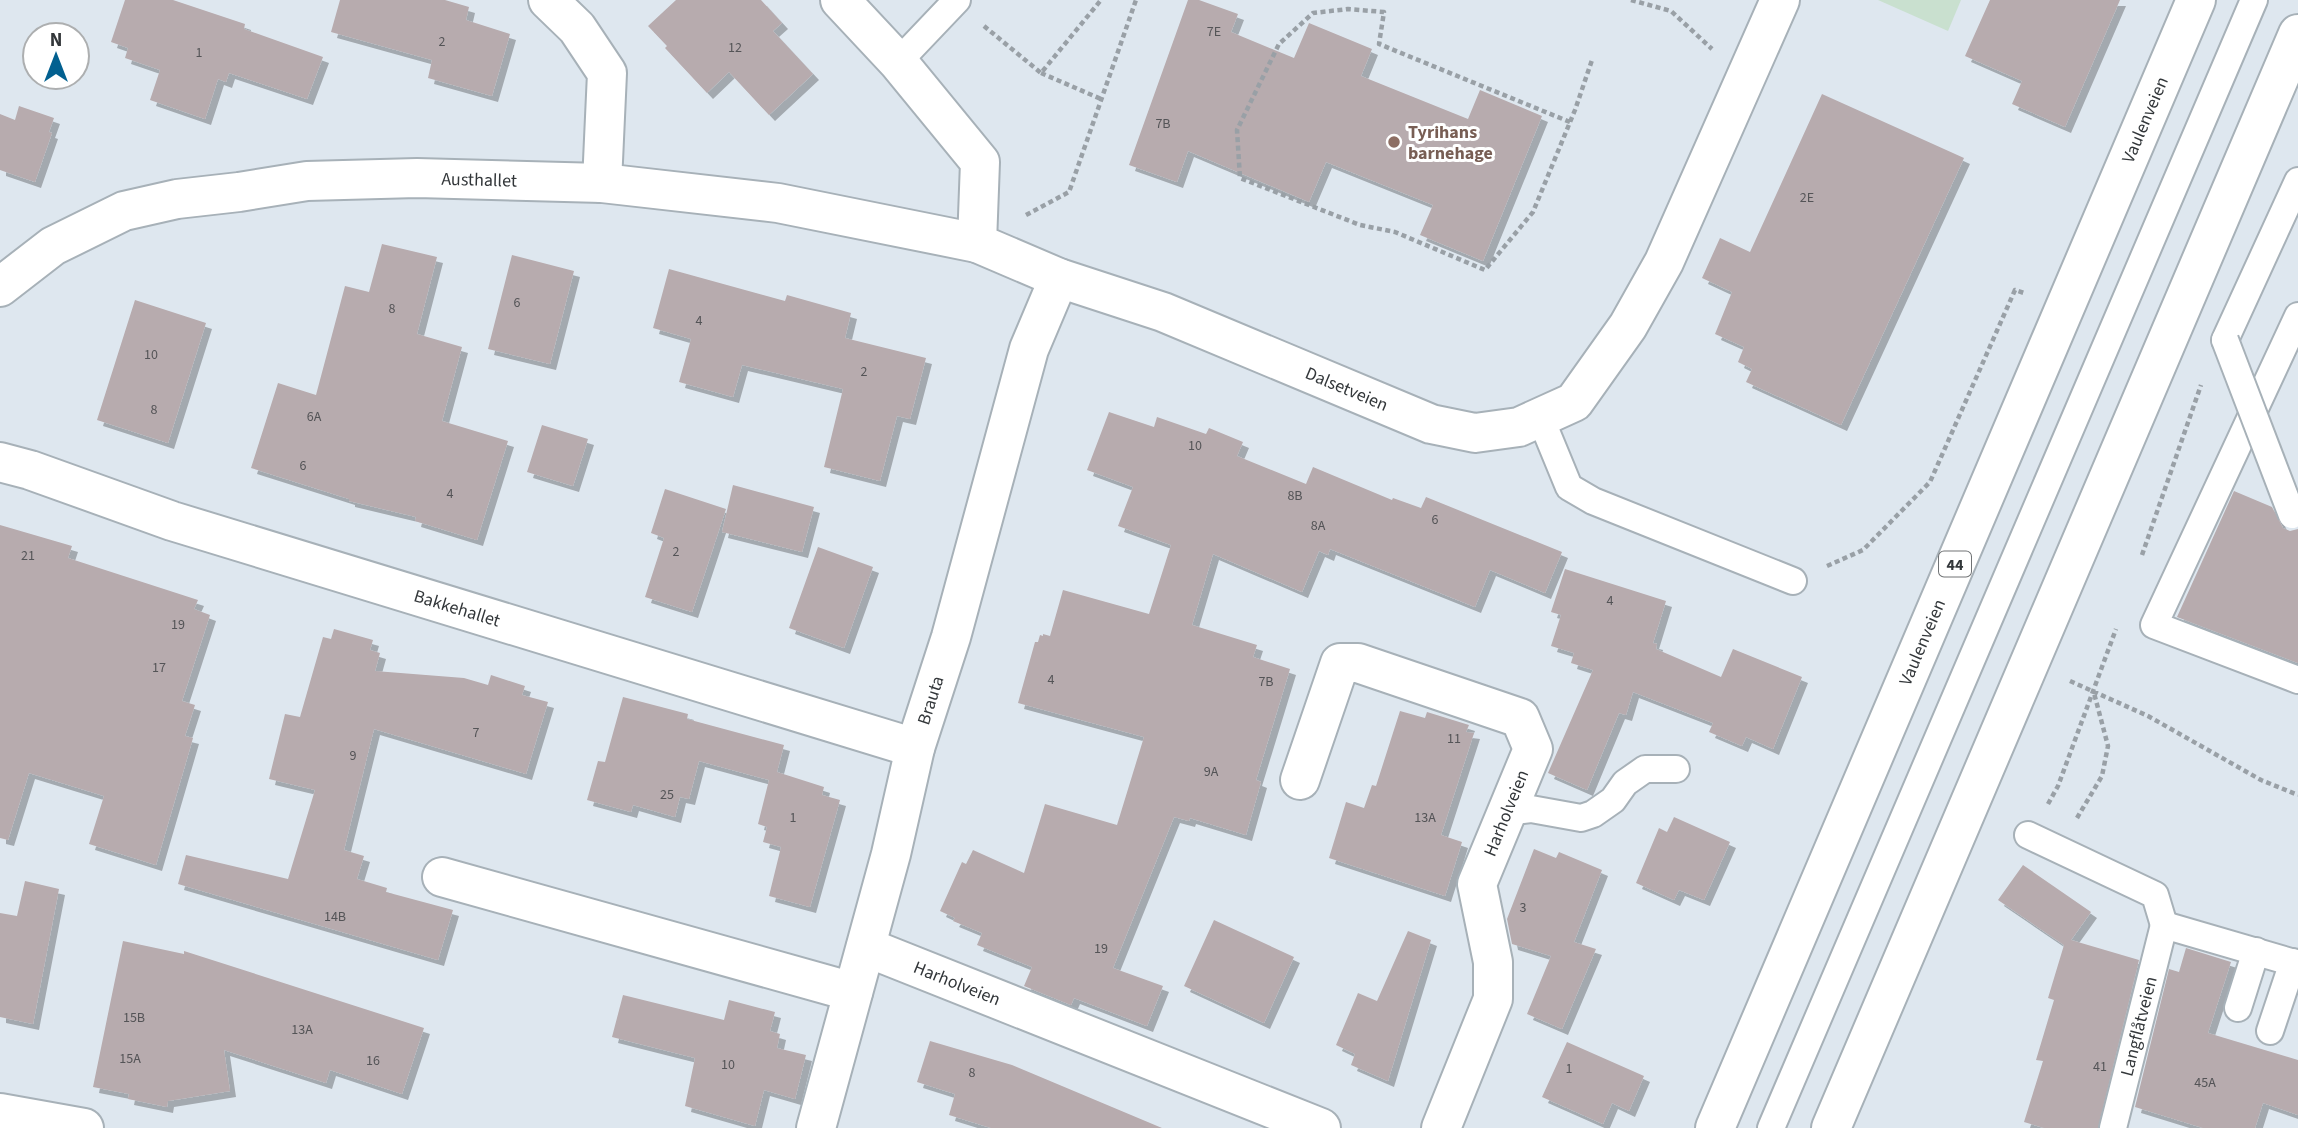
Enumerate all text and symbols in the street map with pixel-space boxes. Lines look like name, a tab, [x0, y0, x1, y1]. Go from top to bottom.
north arrow	[21, 21, 91, 91]
house number: 7E	[1207, 22, 1221, 42]
text: N	[50, 27, 62, 54]
house number: 2	[439, 32, 446, 52]
house number: 12	[728, 38, 742, 58]
house number: 1	[196, 43, 203, 63]
street label: Vaulenveien	[2116, 73, 2175, 167]
house number: 7B	[1155, 114, 1171, 134]
place label: Tyrihans barnehage	[1408, 120, 1493, 166]
marker: Tyrihans barnehage	[1386, 134, 1402, 150]
street label: Austhallet	[441, 167, 517, 194]
house number: 2E	[1800, 188, 1814, 208]
house number: 6	[514, 293, 521, 313]
house number: 8	[389, 299, 396, 319]
house number: 4	[696, 311, 703, 331]
house number: 10	[144, 345, 158, 365]
street label: Dalsetveien	[1301, 361, 1392, 418]
house number: 2	[861, 362, 868, 382]
house number: 8	[151, 400, 158, 420]
house number: 6A	[307, 407, 322, 427]
house number: 10	[1188, 436, 1202, 456]
house number: 6	[300, 456, 307, 476]
house number: 4	[447, 484, 454, 504]
house number: 8B	[1287, 486, 1303, 506]
house number: 6	[1432, 510, 1439, 530]
house number: 8A	[1311, 516, 1326, 536]
house number: 2	[673, 542, 680, 562]
house number: 21	[21, 546, 35, 566]
road number: 44	[1939, 552, 1971, 576]
street label: Bakkehallet	[411, 584, 503, 634]
house number: 4	[1607, 591, 1614, 611]
street label: Vaulenveien	[1893, 595, 1952, 690]
house number: 19	[171, 615, 185, 635]
house number: 17	[152, 658, 166, 678]
house number: 4	[1048, 670, 1055, 690]
house number: 7B	[1258, 672, 1274, 692]
street label: Brauta	[911, 673, 951, 728]
house number: 7	[473, 723, 480, 743]
house number: 11	[1447, 729, 1461, 749]
house number: 9	[350, 746, 357, 766]
house number: 9A	[1204, 762, 1219, 782]
street label: Harholveien	[1478, 766, 1535, 860]
house number: 25	[660, 785, 674, 805]
house number: 1	[790, 808, 797, 828]
house number: 13A	[1414, 808, 1436, 828]
house number: 3	[1520, 898, 1527, 918]
house number: 14B	[324, 907, 346, 927]
house number: 19	[1094, 939, 1108, 959]
street label: Harholveien	[910, 955, 1004, 1012]
street label: Langflåtveien	[2115, 974, 2164, 1079]
house number: 15B	[123, 1008, 145, 1028]
house number: 13A	[291, 1020, 313, 1040]
house number: 15A	[119, 1049, 141, 1069]
house number: 16	[366, 1051, 380, 1071]
house number: 10	[721, 1055, 735, 1075]
house number: 41	[2093, 1057, 2107, 1077]
house number: 1	[1566, 1059, 1573, 1079]
house number: 8	[969, 1063, 976, 1083]
house number: 45A	[2194, 1073, 2216, 1093]

